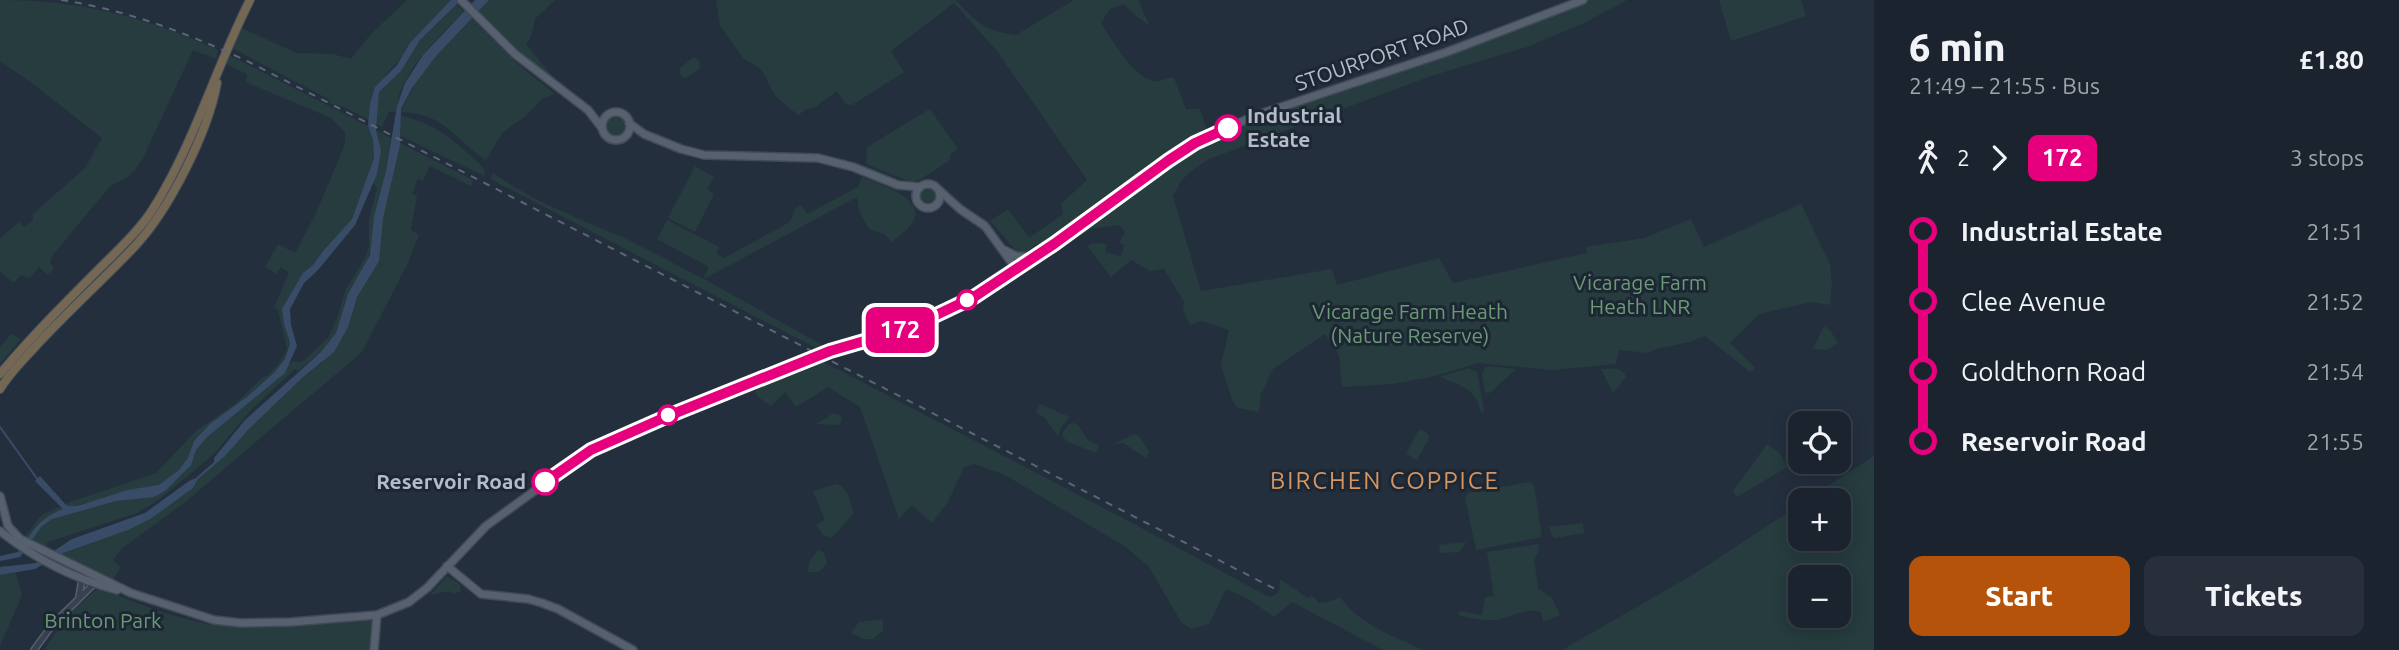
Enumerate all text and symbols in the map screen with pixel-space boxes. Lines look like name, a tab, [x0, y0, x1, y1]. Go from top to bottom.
street label: STOURPORT ROAD	[1292, 13, 1472, 95]
text: 6 min	[1909, 26, 2006, 68]
text: £1.80	[2299, 45, 2364, 74]
text: 21:49 – 21:55 · Bus	[1909, 73, 2100, 98]
place label: Industrial Estate	[1247, 103, 1342, 151]
marker: Industrial Estate	[1215, 115, 1241, 141]
icon: walk	[1909, 139, 1947, 177]
icon: forward	[1980, 139, 2018, 177]
text: 172	[2042, 144, 2083, 171]
text: 2	[1957, 145, 1970, 170]
text: 3 stops	[2290, 145, 2364, 170]
text: Industrial Estate	[1961, 217, 2163, 246]
text: 21:51	[2306, 219, 2364, 244]
park label: Vicarage Farm Heath LNR	[1573, 270, 1707, 318]
text: Clee Avenue	[1961, 287, 2106, 316]
text: 21:52	[2306, 289, 2364, 314]
unlabelled marker	[957, 290, 977, 310]
park label: Vicarage Farm Heath (Nature Reserve)	[1312, 299, 1508, 347]
line badge: 172	[860, 307, 940, 353]
text: 172	[880, 316, 920, 343]
text: Goldthorn Road	[1961, 357, 2146, 386]
text: 21:54	[2306, 359, 2364, 384]
unlabelled marker	[658, 405, 678, 425]
map controls	[1788, 411, 1851, 628]
button: locate	[1788, 411, 1851, 474]
text: Reservoir Road	[1961, 427, 2146, 456]
text: 21:55	[2306, 429, 2364, 454]
district label: BIRCHEN COPPICE	[1270, 467, 1500, 494]
place label: Reservoir Road	[376, 469, 526, 493]
marker: Reservoir Road	[532, 469, 558, 495]
button: +	[1788, 488, 1851, 551]
button: Start	[1909, 556, 2130, 636]
button: Tickets	[2144, 556, 2364, 636]
button: −	[1788, 565, 1851, 628]
park label: Brinton Park	[44, 608, 162, 632]

